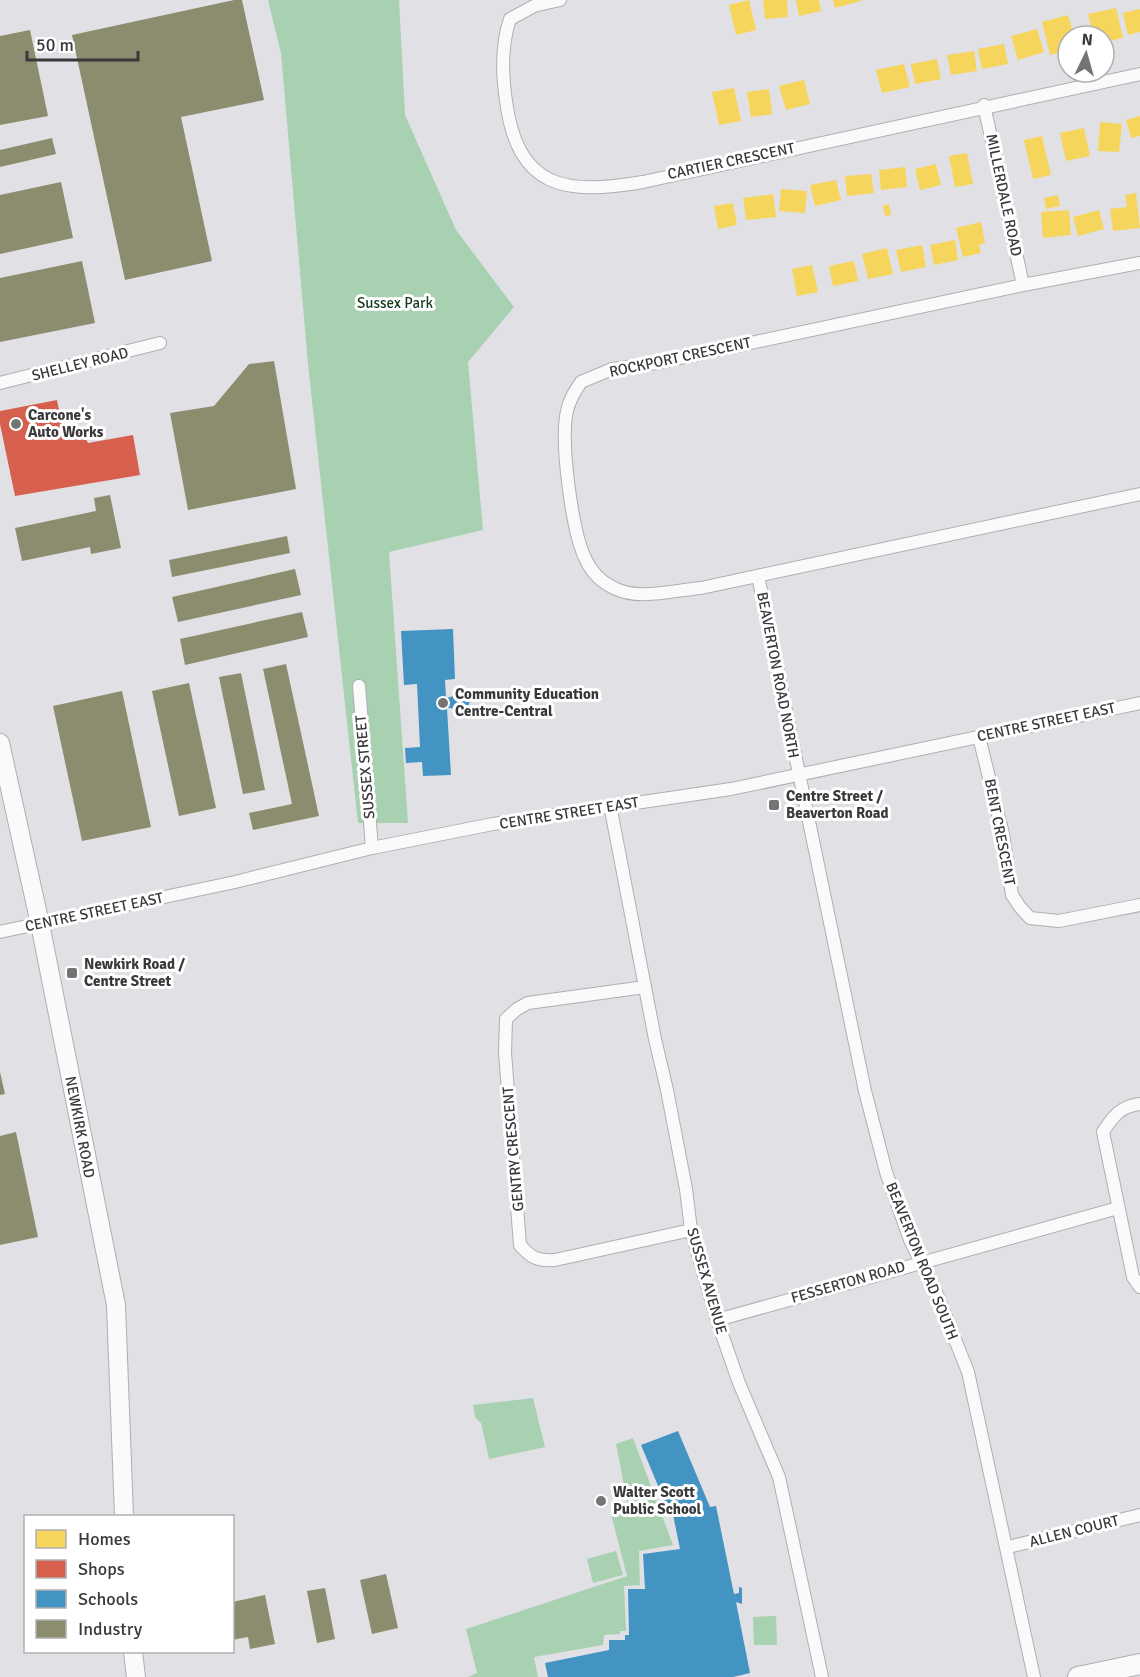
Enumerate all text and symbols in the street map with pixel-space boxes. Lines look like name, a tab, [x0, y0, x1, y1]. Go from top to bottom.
scale bar	[27, 24, 138, 62]
north arrow	[1056, 24, 1116, 84]
text: N	[1081, 30, 1094, 51]
text: 50 m	[36, 34, 74, 56]
street label: MILLERDALE ROAD	[982, 132, 1026, 258]
street label: CARTIER CRESCENT	[666, 139, 797, 183]
park label: Sussex Park	[357, 294, 434, 312]
street label: ROCKPORT CRESCENT	[607, 333, 753, 381]
street label: SHELLEY ROAD	[30, 343, 130, 385]
place label: Carcone's Auto Works	[28, 406, 104, 441]
marker: Carcone's Auto Works	[9, 417, 23, 431]
street label: BEAVERTON ROAD NORTH	[753, 590, 803, 760]
place label: Community Education Centre-Central	[455, 685, 599, 720]
marker: Community Education Centre-Central	[436, 696, 450, 710]
street label: CENTRE STREET EAST	[975, 698, 1117, 745]
street label: SUSSEX STREET	[351, 714, 379, 820]
street label: BENT CRESCENT	[981, 777, 1019, 888]
place label: Centre Street / Beaverton Road	[786, 787, 889, 822]
street label: CENTRE STREET EAST	[498, 793, 641, 833]
marker: Centre Street / Beaverton Road	[767, 798, 781, 812]
street label: CENTRE STREET EAST	[23, 888, 165, 935]
place label: Newkirk Road / Centre Street	[84, 955, 185, 990]
marker: Newkirk Road / Centre Street	[65, 966, 79, 980]
street label: NEWKIRK ROAD	[61, 1075, 99, 1179]
street label: GENTRY CRESCENT	[499, 1085, 527, 1212]
street label: BEAVERTON ROAD SOUTH	[882, 1179, 962, 1343]
street label: SUSSEX AVENUE	[683, 1226, 731, 1336]
street label: FESSERTON ROAD	[789, 1257, 907, 1307]
place label: Walter Scott Public School	[613, 1483, 702, 1518]
marker: Walter Scott Public School	[594, 1494, 608, 1508]
street label: ALLEN COURT	[1027, 1511, 1121, 1551]
legend	[24, 1515, 234, 1653]
text: Homes	[78, 1528, 131, 1550]
text: Shops	[78, 1558, 125, 1580]
text: Schools	[78, 1588, 138, 1610]
text: Industry	[78, 1618, 143, 1640]

